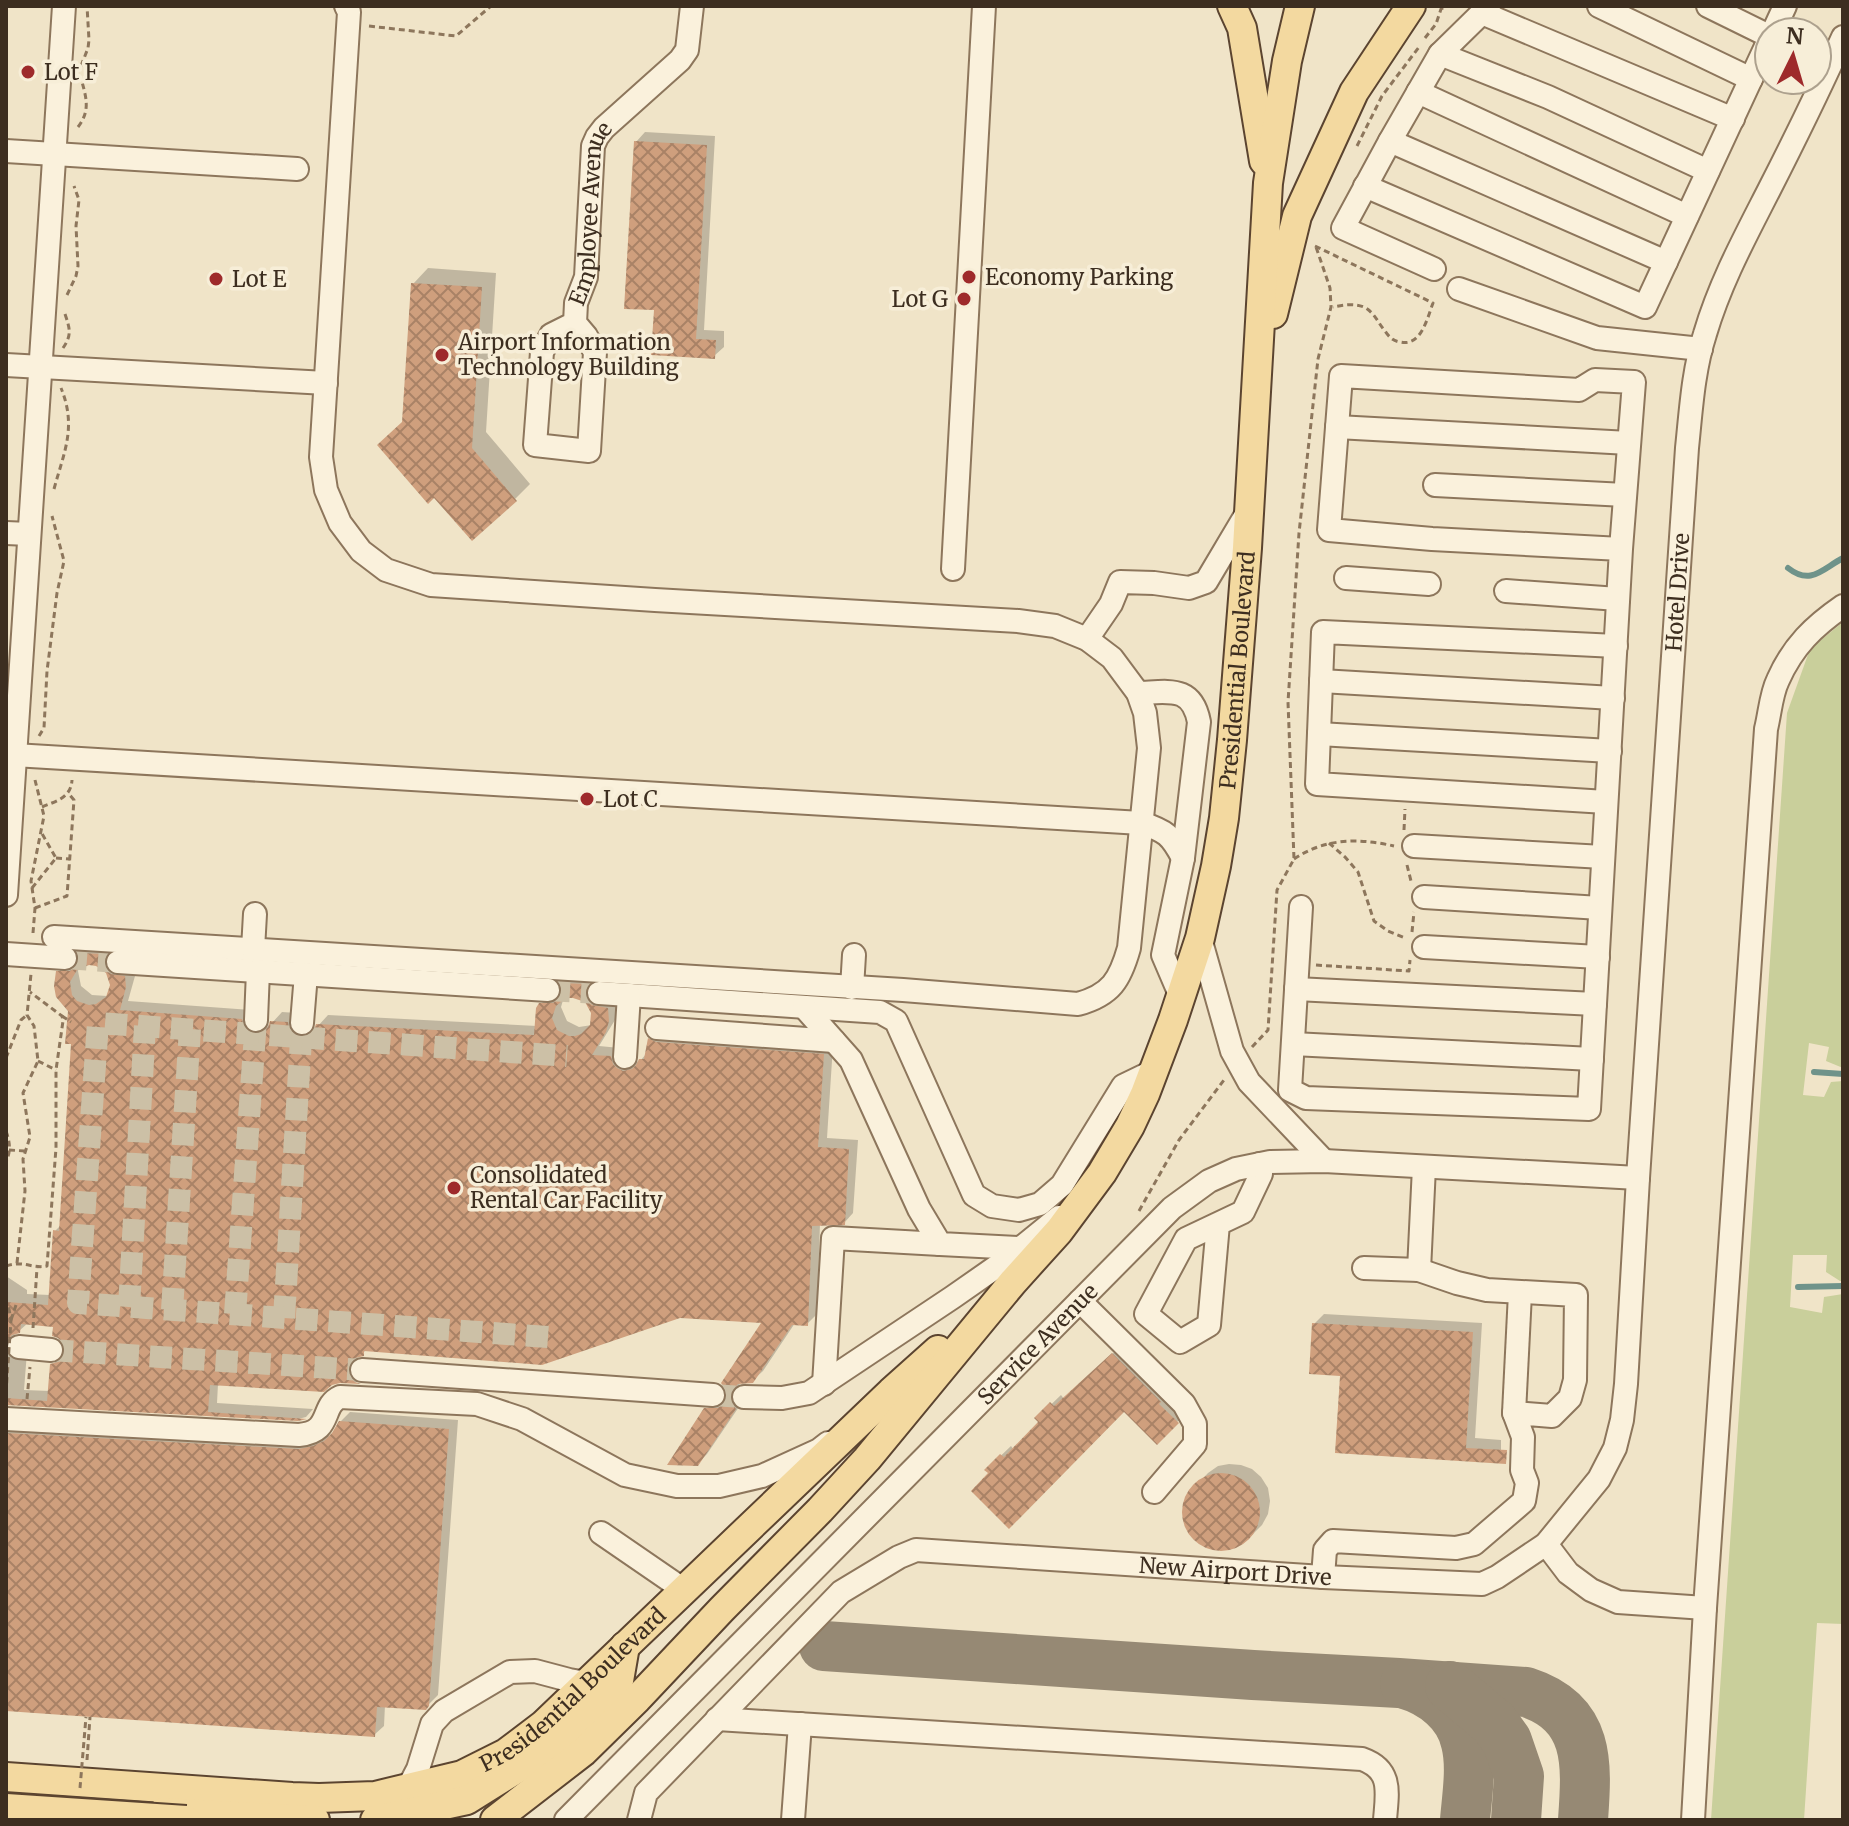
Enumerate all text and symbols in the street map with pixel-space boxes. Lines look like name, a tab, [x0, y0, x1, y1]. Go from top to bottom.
north arrow	[1753, 16, 1833, 96]
text: N	[1785, 21, 1805, 51]
place label: Lot F	[44, 58, 98, 86]
marker: Lot F	[19, 63, 37, 81]
street label: Employee Avenue	[562, 116, 618, 309]
place label: Economy Parking	[985, 263, 1173, 291]
place label: Lot E	[232, 265, 287, 293]
marker: Economy Parking	[960, 268, 978, 286]
marker: Lot E	[207, 270, 225, 288]
place label: Lot G	[892, 285, 948, 313]
marker: Lot G	[955, 290, 973, 308]
place label: Airport Information Technology Building	[457, 328, 679, 381]
marker: Airport Information Technology Building	[433, 346, 451, 364]
street label: Hotel Drive	[1659, 532, 1695, 653]
street label: Presidential Boulevard	[1213, 550, 1261, 791]
place label: Lot C	[603, 785, 658, 813]
marker: Lot C	[578, 790, 596, 808]
place label: Consolidated Rental Car Facility	[470, 1161, 663, 1214]
marker: Consolidated Rental Car Facility	[445, 1179, 463, 1197]
street label: Service Avenue	[971, 1277, 1104, 1411]
street label: New Airport Drive	[1138, 1551, 1332, 1591]
street label: Presidential Boulevard	[475, 1601, 672, 1778]

